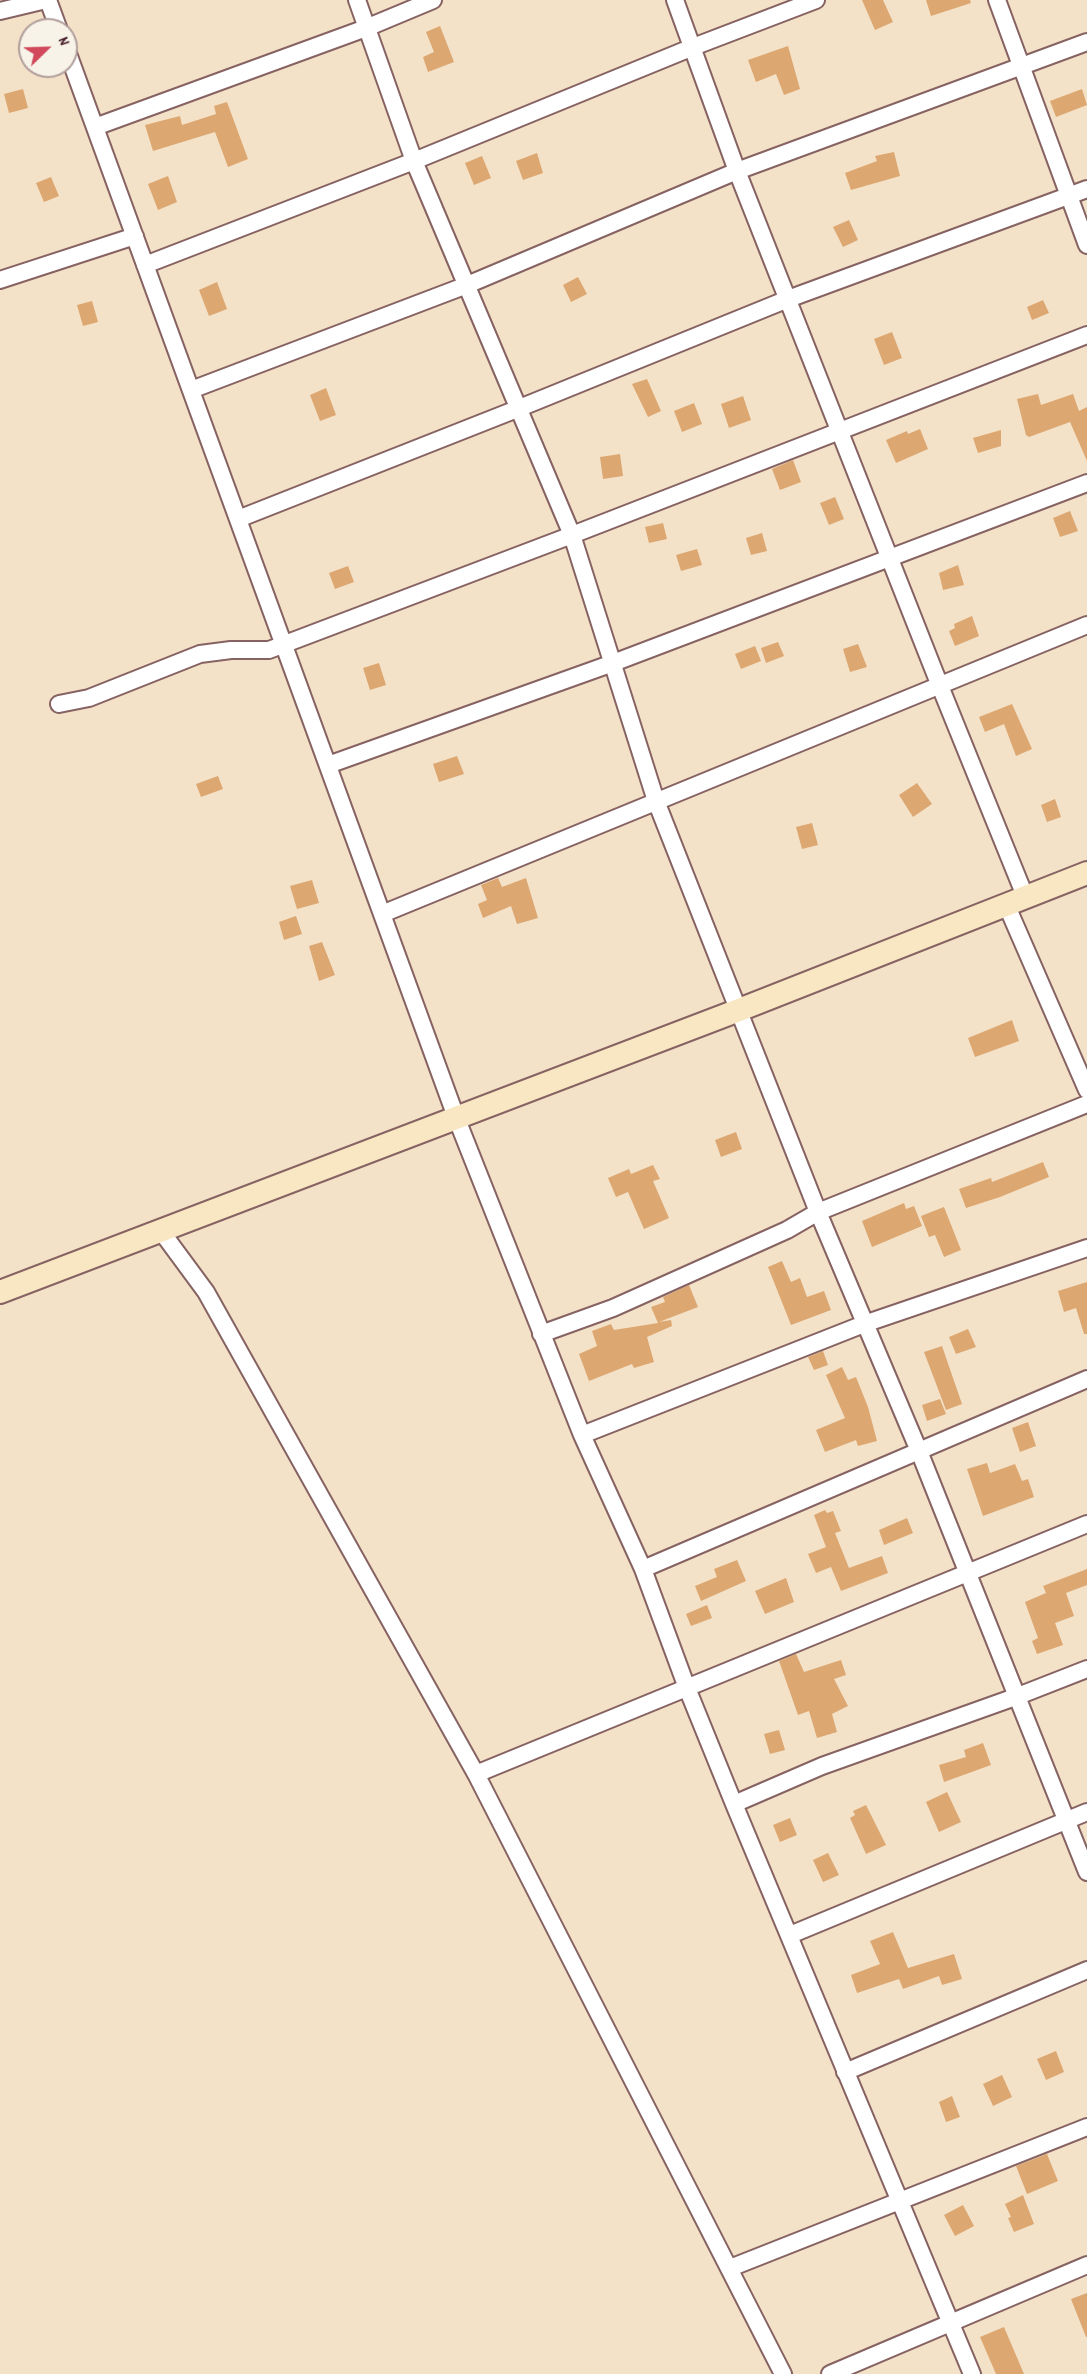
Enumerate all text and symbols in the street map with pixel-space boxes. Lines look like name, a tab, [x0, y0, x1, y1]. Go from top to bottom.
north arrow	[18, 18, 78, 78]
text: N	[51, 33, 75, 50]

